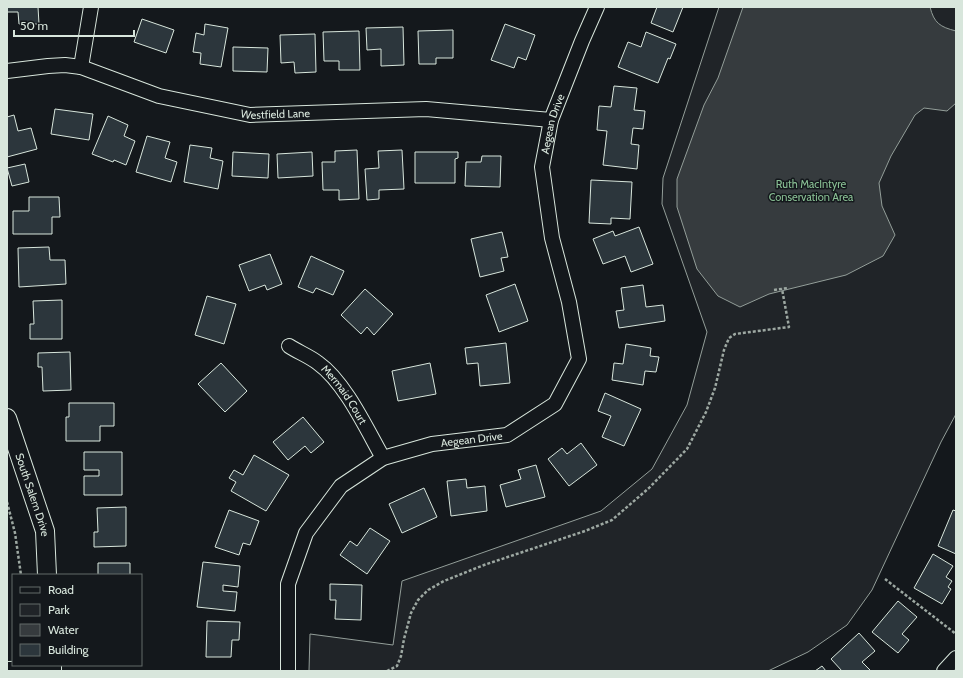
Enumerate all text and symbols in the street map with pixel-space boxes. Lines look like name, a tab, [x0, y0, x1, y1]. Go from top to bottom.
scale bar	[14, 12, 134, 38]
text: 50 m	[20, 18, 48, 33]
street label: Aegean Drive	[538, 91, 568, 155]
street label: Westfield Lane	[239, 106, 311, 122]
park label: Ruth MacIntyre Conservation Area	[769, 177, 854, 204]
street label: Mermaid Court	[318, 362, 370, 427]
street label: Aegean Drive	[440, 429, 504, 450]
street label: South Salem Drive	[12, 451, 52, 537]
legend	[12, 574, 142, 666]
text: Road	[48, 582, 74, 597]
text: Park	[48, 602, 70, 617]
text: Water	[48, 622, 79, 637]
text: Building	[48, 642, 90, 657]

